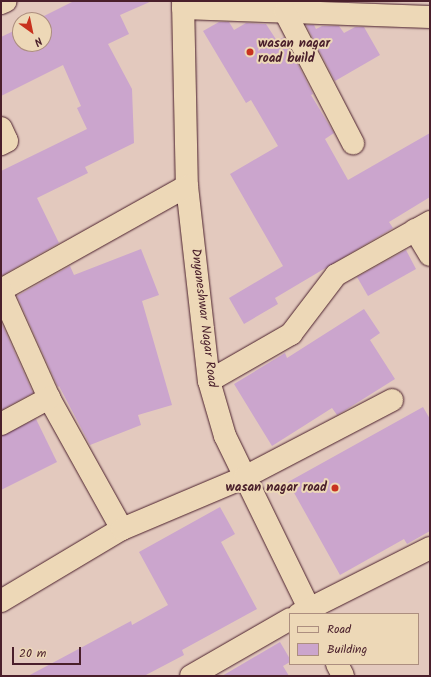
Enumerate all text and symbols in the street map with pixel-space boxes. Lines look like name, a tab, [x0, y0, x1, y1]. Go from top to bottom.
north arrow	[12, 12, 52, 52]
text: N	[30, 32, 46, 51]
place label: wasan nagar road build	[258, 37, 330, 68]
marker: wasan nagar road build	[245, 47, 255, 57]
street label: Dnyaneshwar Nagar Road	[187, 248, 219, 388]
place label: wasan nagar road	[226, 480, 327, 496]
marker: wasan nagar road	[330, 483, 340, 493]
legend	[289, 613, 419, 665]
text: Road	[327, 620, 351, 639]
scale bar	[14, 639, 83, 665]
text: Building	[327, 640, 367, 659]
text: 20 m	[19, 644, 46, 663]

